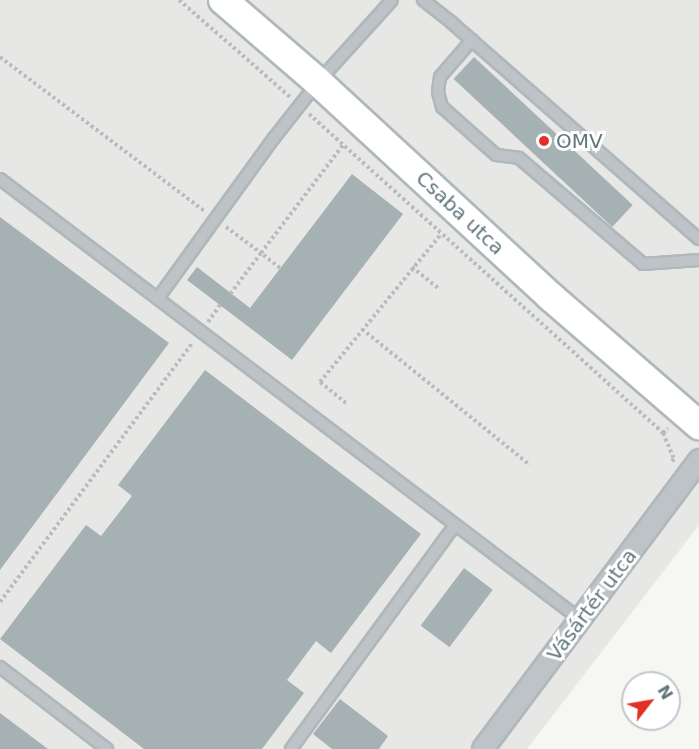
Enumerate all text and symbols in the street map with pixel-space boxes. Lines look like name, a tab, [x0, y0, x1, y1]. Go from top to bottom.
place label: OMV	[556, 129, 603, 153]
marker: OMV	[537, 134, 551, 148]
street label: Csaba utca	[411, 166, 509, 260]
street label: Vásártér utca	[542, 544, 642, 666]
north arrow	[621, 671, 681, 731]
text: N	[654, 682, 677, 703]

